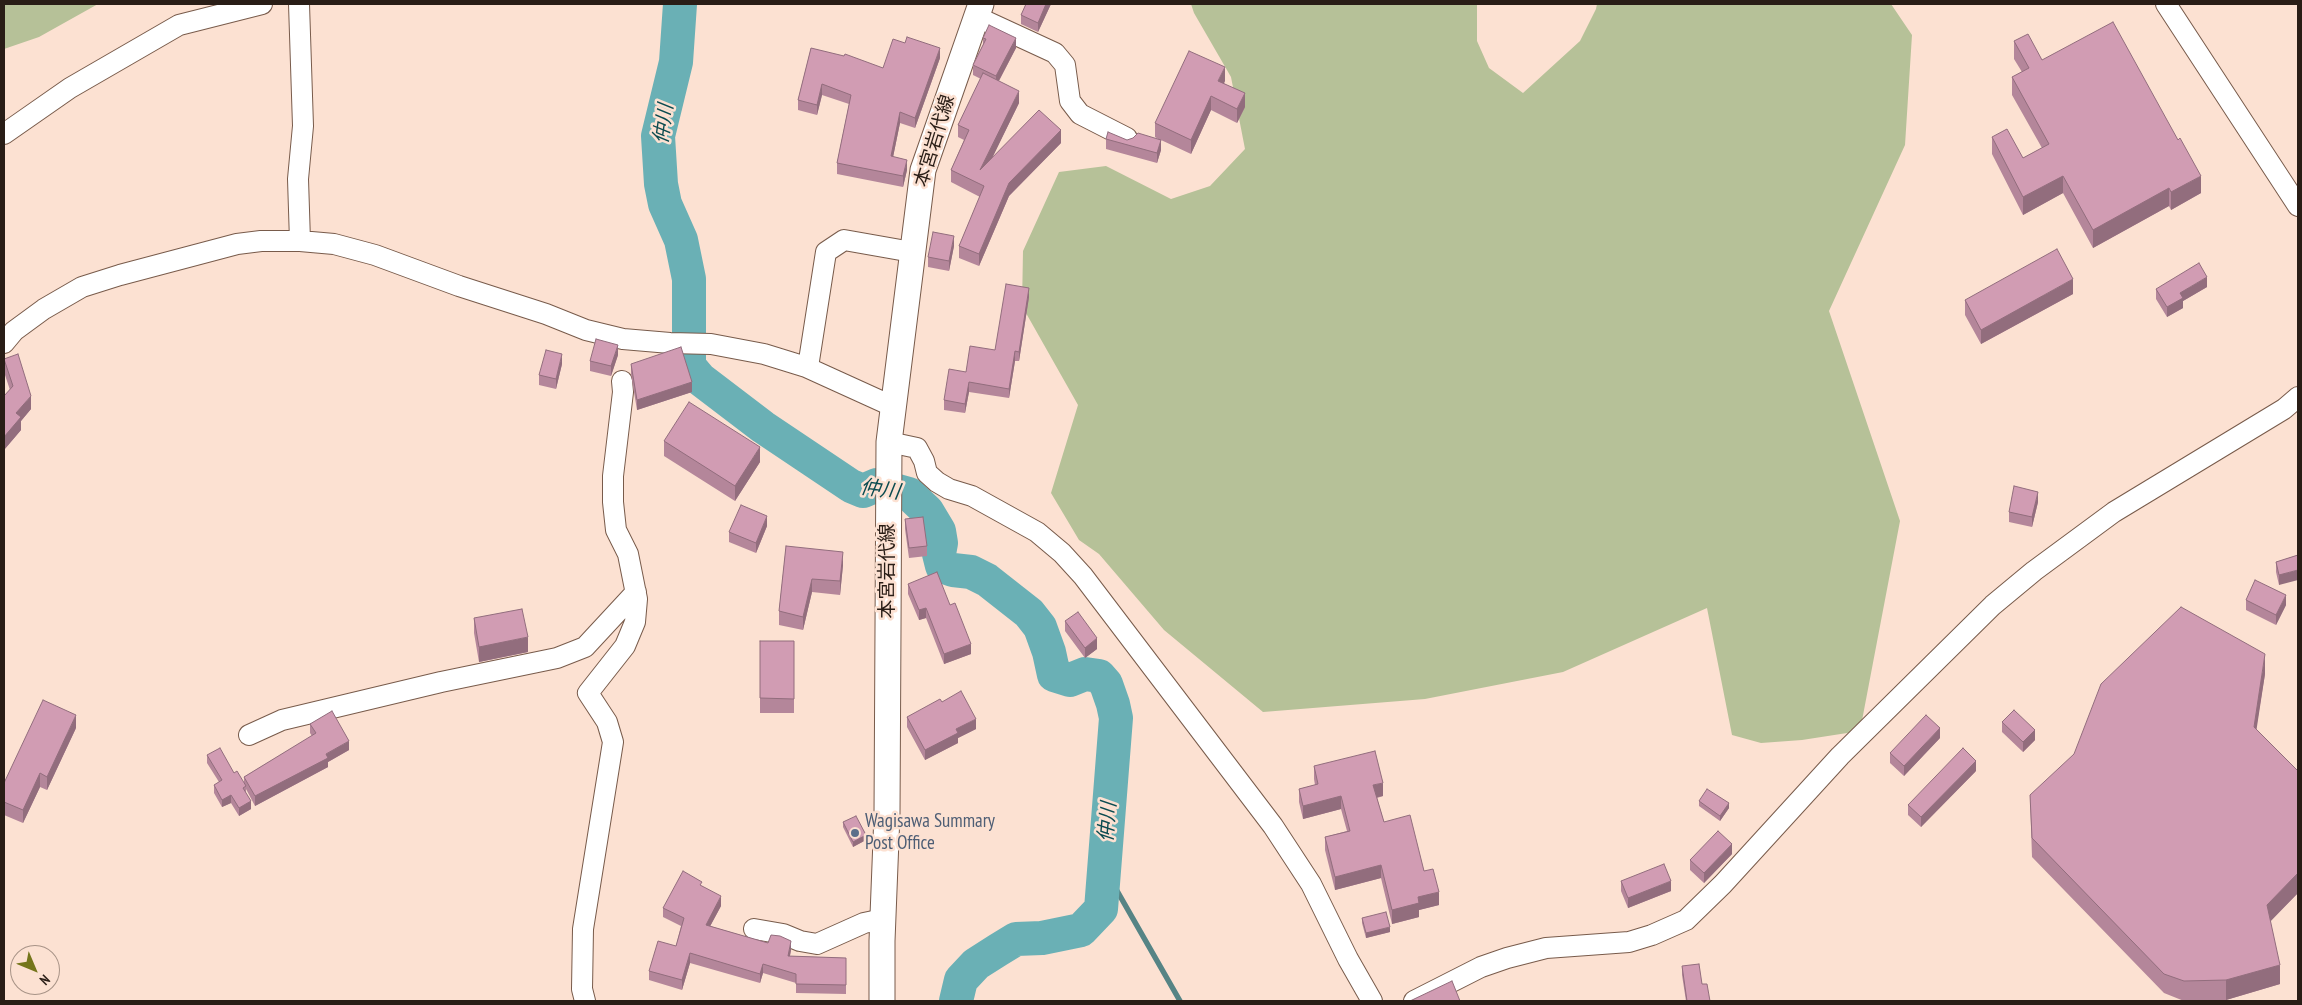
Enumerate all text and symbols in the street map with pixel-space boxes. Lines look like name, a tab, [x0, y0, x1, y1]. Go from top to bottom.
street label: 本宮岩代線	[910, 92, 960, 190]
water label: 仲川	[649, 103, 679, 145]
water label: 仲川	[859, 475, 901, 505]
street label: 本宮岩代線	[877, 524, 899, 618]
water label: 仲川	[1094, 801, 1122, 843]
place label: Wagisawa Summary Post Office	[865, 811, 995, 855]
marker: Wagisawa Summary Post Office	[849, 827, 861, 839]
north arrow	[10, 945, 60, 995]
text: N	[36, 971, 54, 989]

